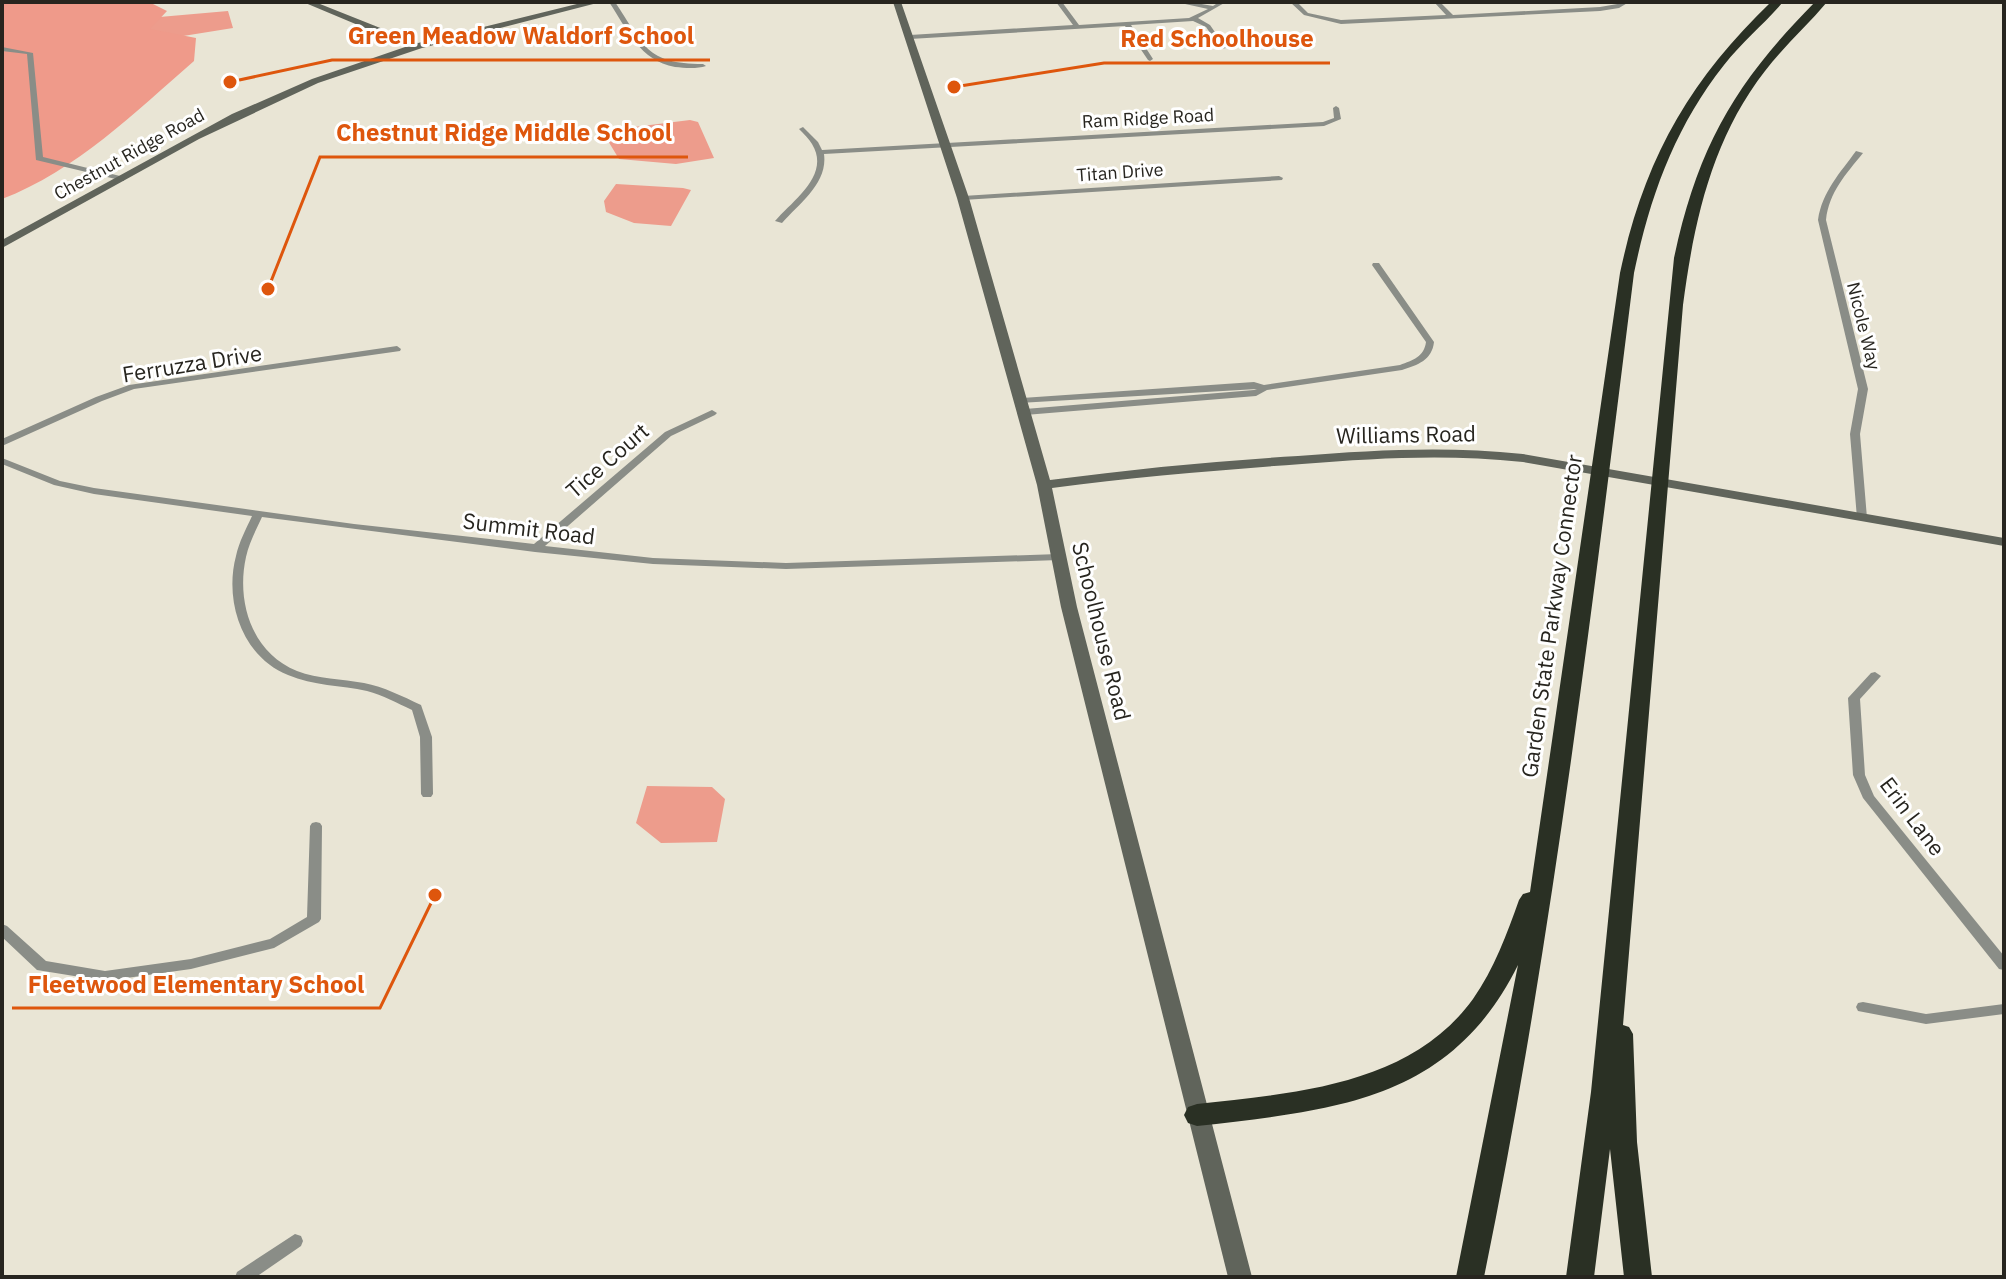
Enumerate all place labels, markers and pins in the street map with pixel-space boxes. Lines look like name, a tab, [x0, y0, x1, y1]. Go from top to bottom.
callout: Green Meadow Waldorf School	[332, 12, 710, 60]
callout: Red Schoolhouse	[1104, 15, 1330, 63]
callout: Chestnut Ridge Middle School	[320, 109, 688, 157]
callout: Fleetwood Elementary School	[12, 960, 380, 1008]

